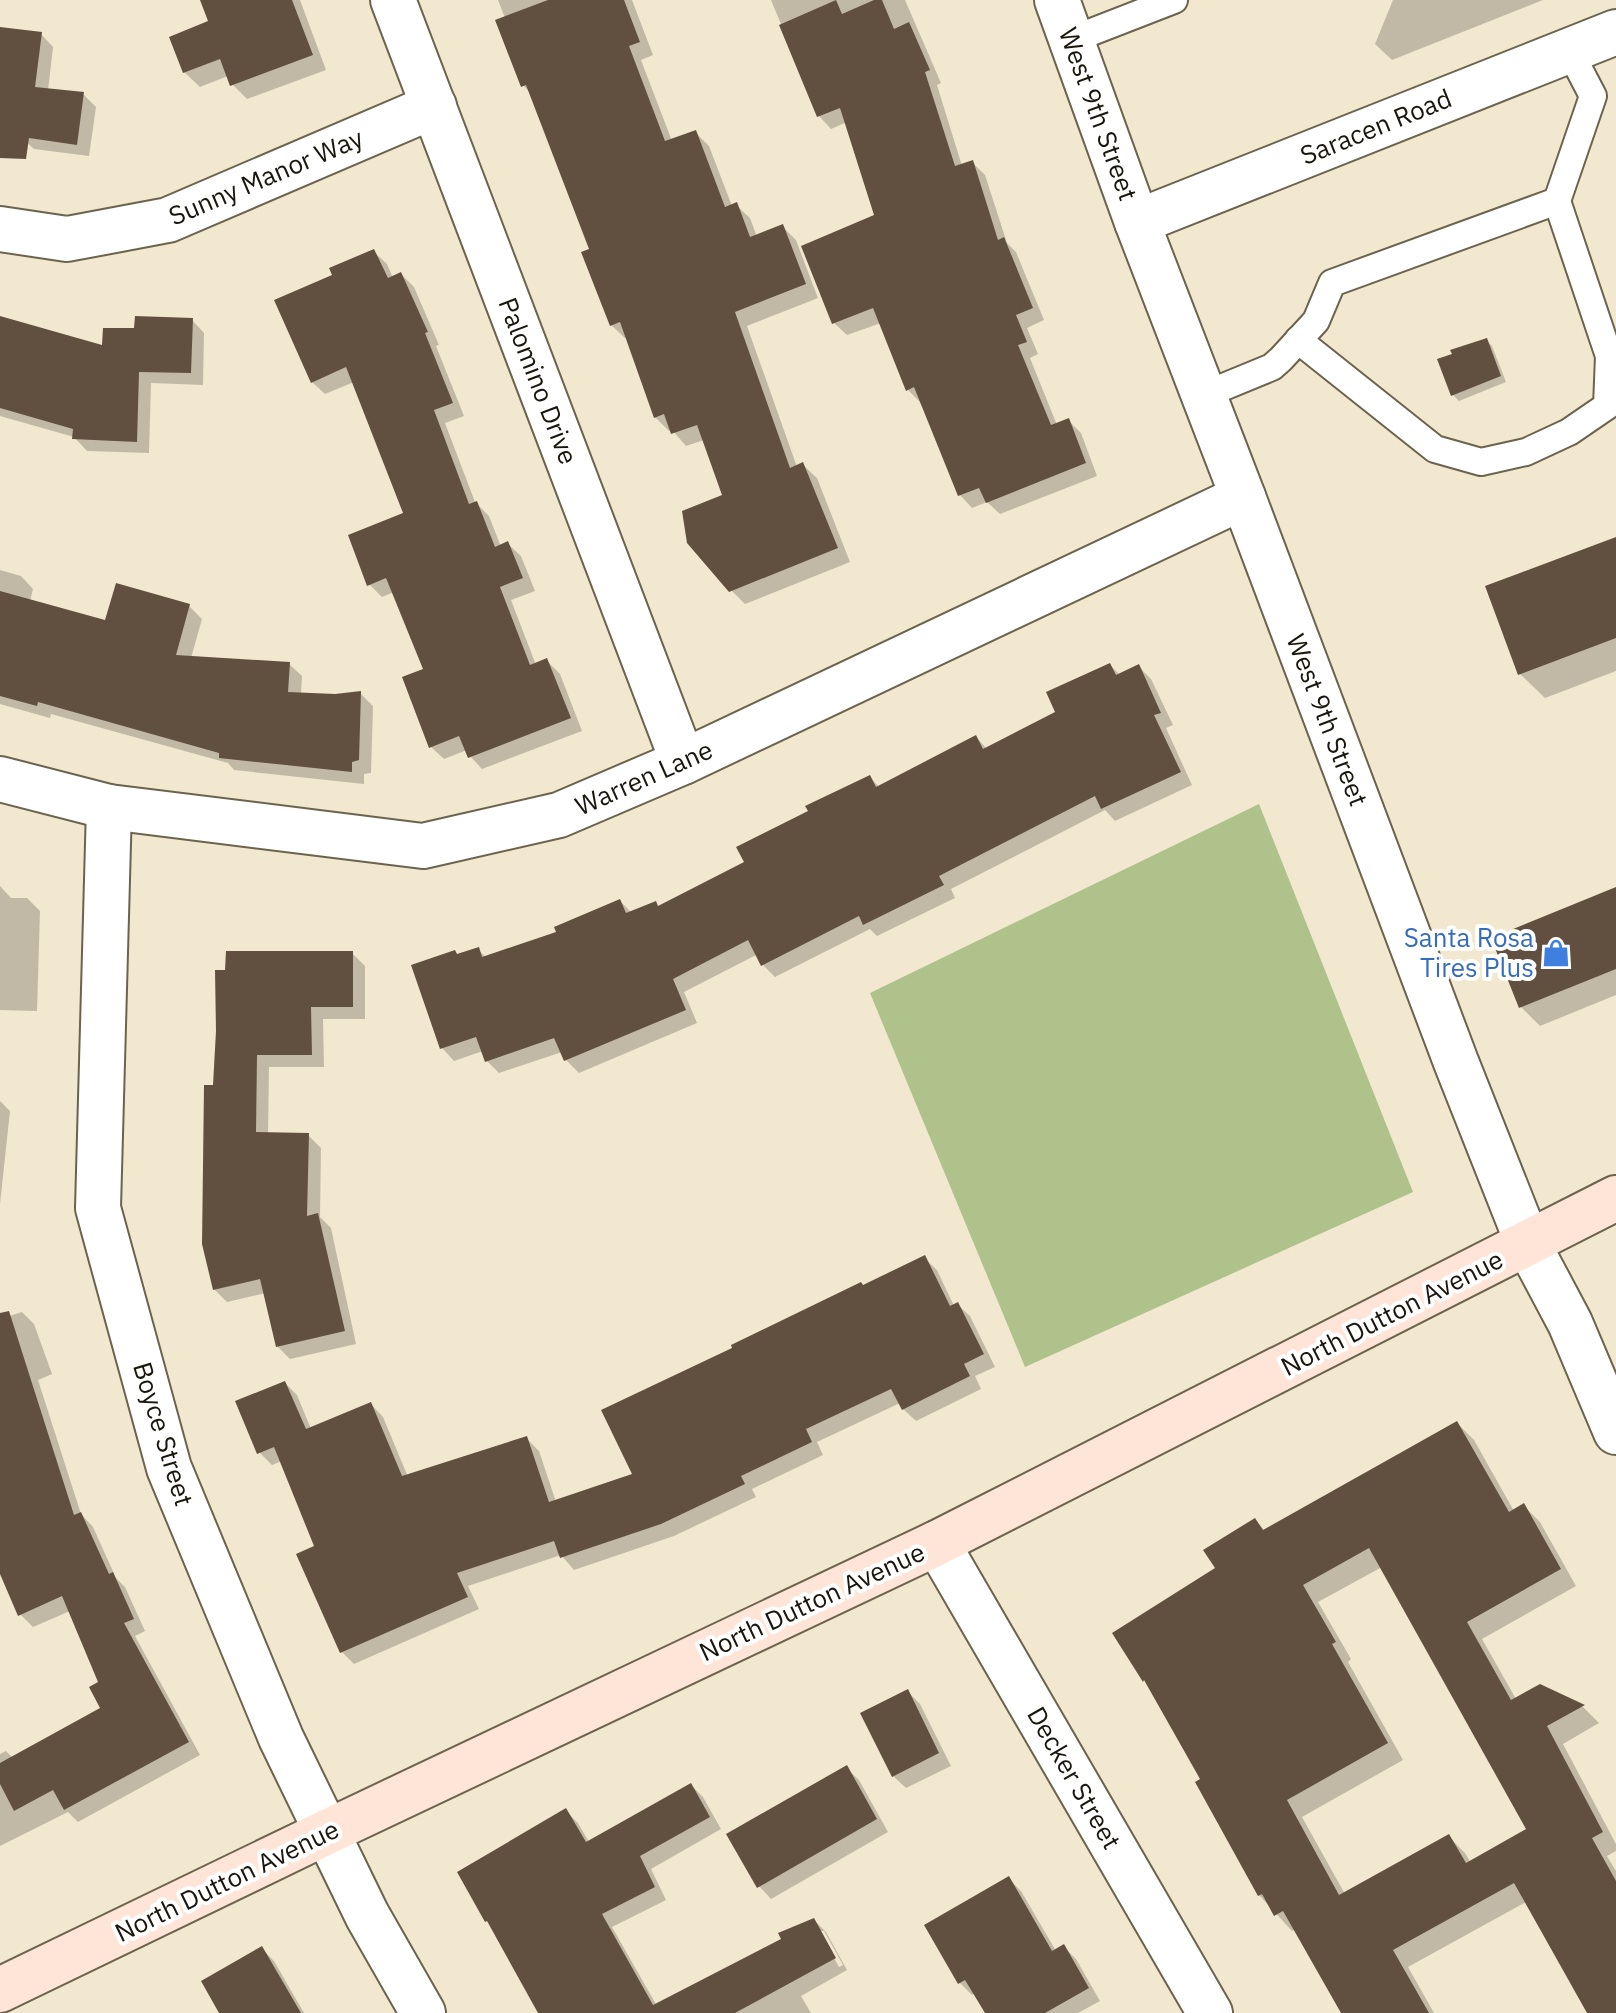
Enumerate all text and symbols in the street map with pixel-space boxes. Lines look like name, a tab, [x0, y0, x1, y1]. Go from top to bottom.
street label: West 9th Street	[1052, 22, 1146, 205]
street label: Saracen Road	[1295, 80, 1456, 172]
street label: Sunny Manor Way	[163, 120, 368, 232]
street label: Palomino Drive	[492, 292, 586, 469]
street label: West 9th Street	[1279, 629, 1376, 811]
street label: Warren Lane	[570, 732, 718, 822]
place label: Santa Rosa Tires Plus	[1404, 920, 1534, 984]
shop icon: Santa Rosa Tires Plus	[1541, 938, 1571, 968]
street label: North Dutton Avenue	[1275, 1241, 1508, 1383]
street label: Boyce Street	[126, 1358, 202, 1510]
street label: North Dutton Avenue	[693, 1534, 930, 1668]
street label: Decker Street	[1020, 1700, 1129, 1855]
street label: North Dutton Avenue	[109, 1811, 344, 1949]

